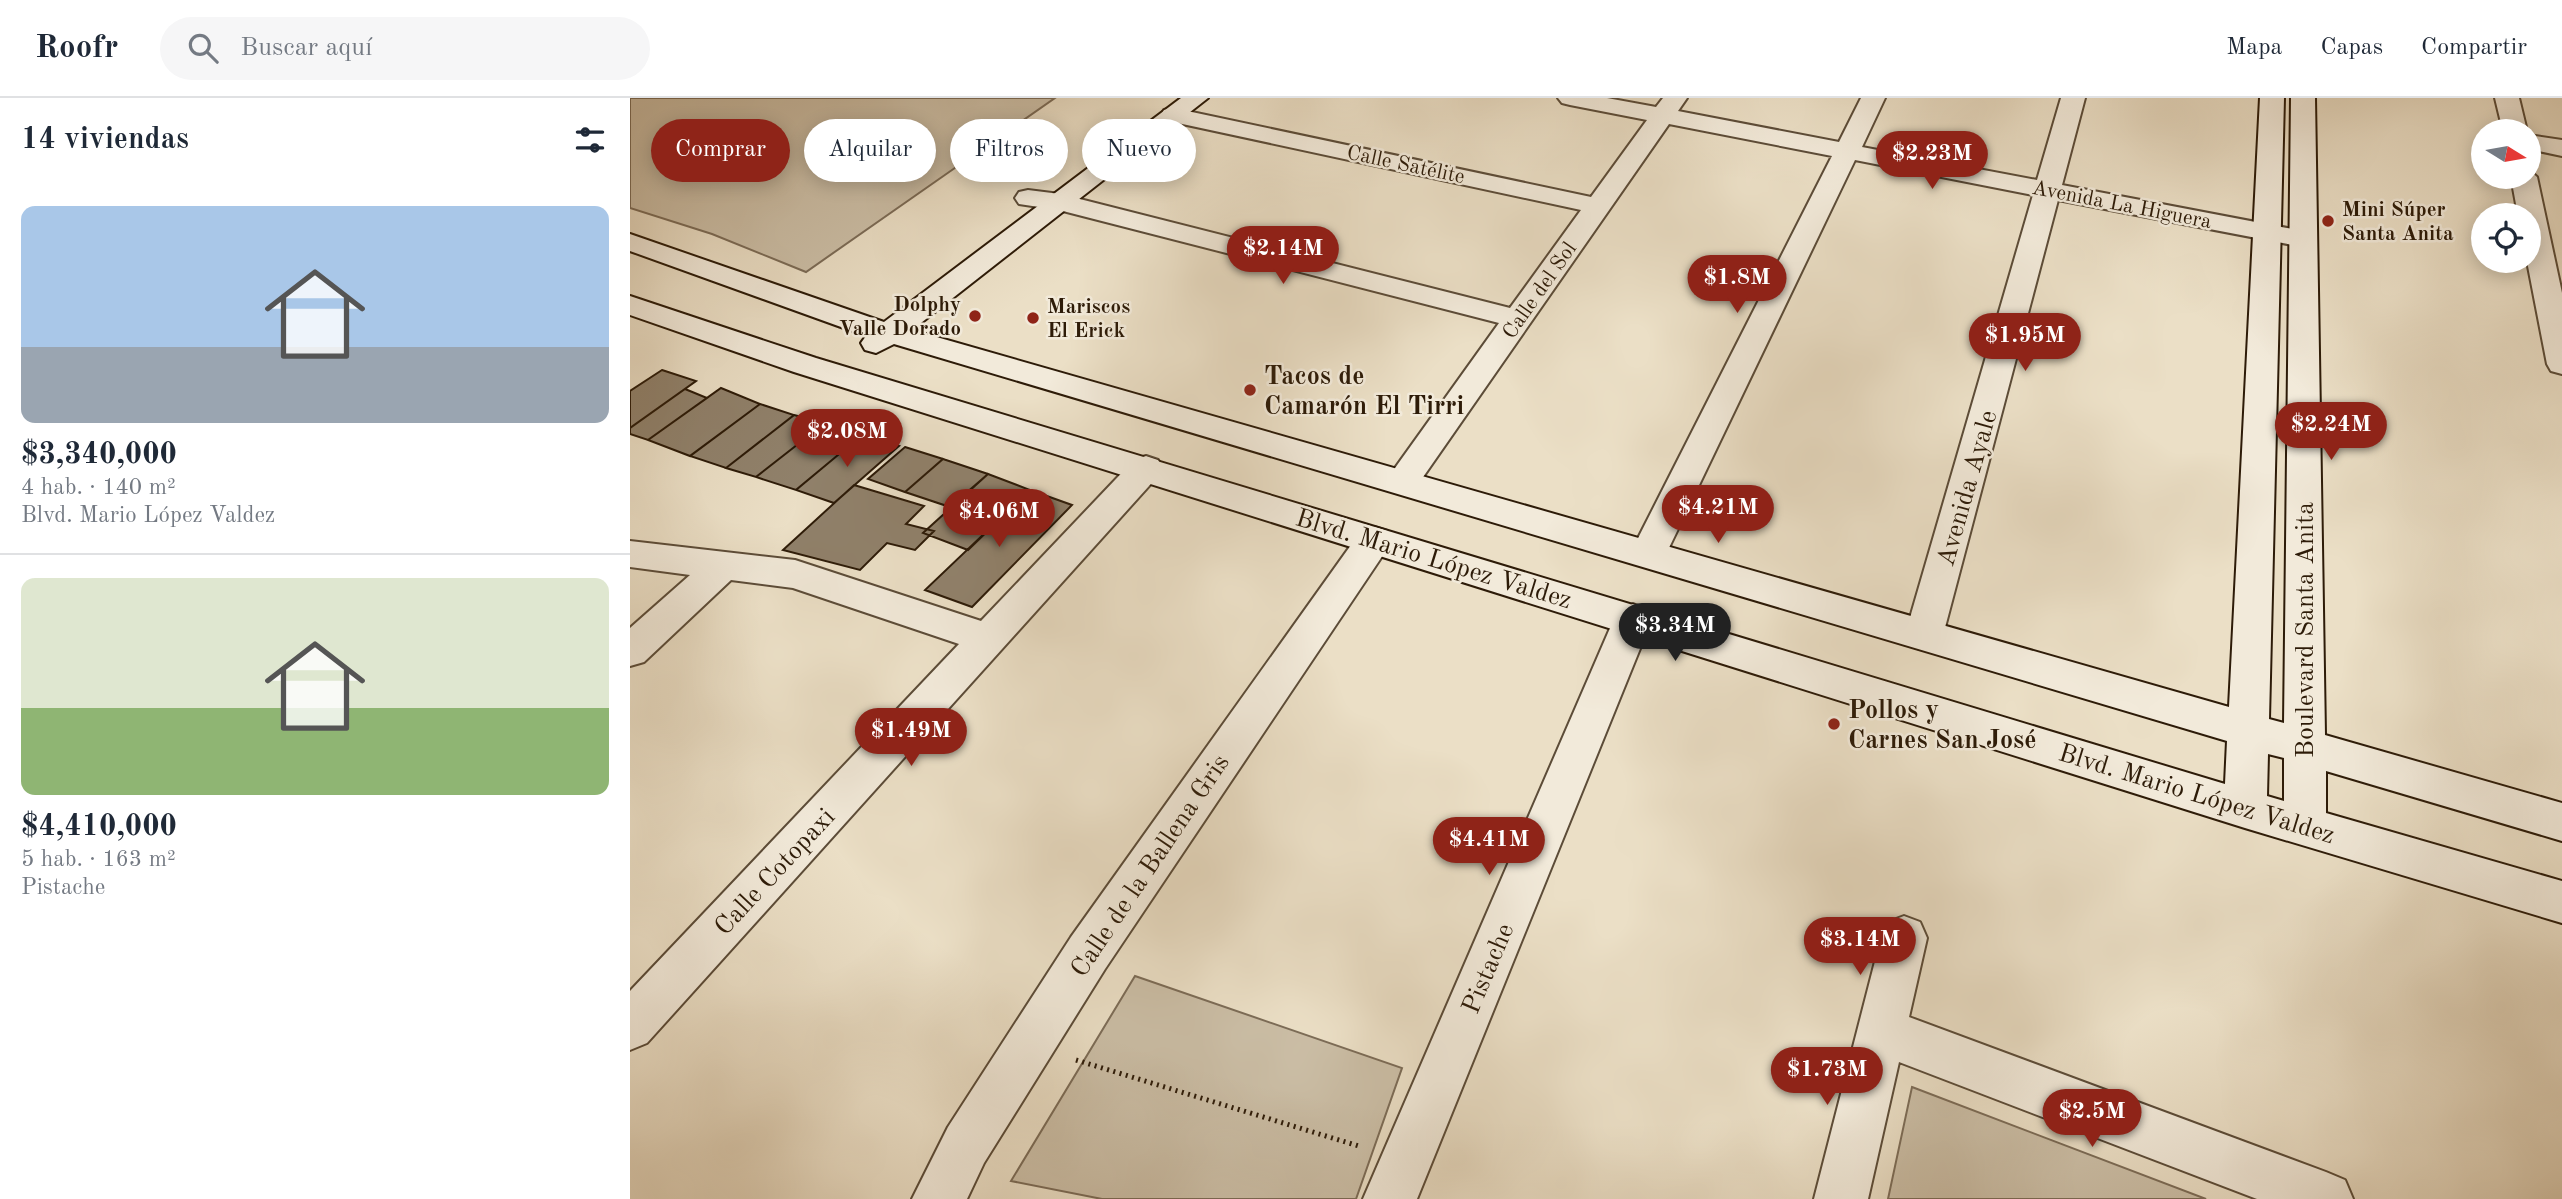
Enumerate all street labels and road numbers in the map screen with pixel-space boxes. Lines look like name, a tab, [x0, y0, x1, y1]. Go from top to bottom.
street label: Calle Satélite	[1345, 143, 1467, 188]
street label: Avenida La Higuera	[2030, 178, 2213, 233]
street label: Calle del Sol	[1499, 238, 1581, 343]
street label: Avenida Ayale	[1933, 408, 2003, 569]
street label: Boulevard Santa Anita	[2293, 502, 2319, 758]
street label: Blvd. Mario López Valdez	[1292, 505, 1575, 614]
street label: Blvd. Mario López Valdez	[2055, 740, 2338, 849]
street label: Calle de la Ballena Gris	[1067, 750, 1235, 982]
street label: Calle Cotopaxi	[710, 804, 840, 941]
street label: Pistache	[1458, 920, 1519, 1018]

